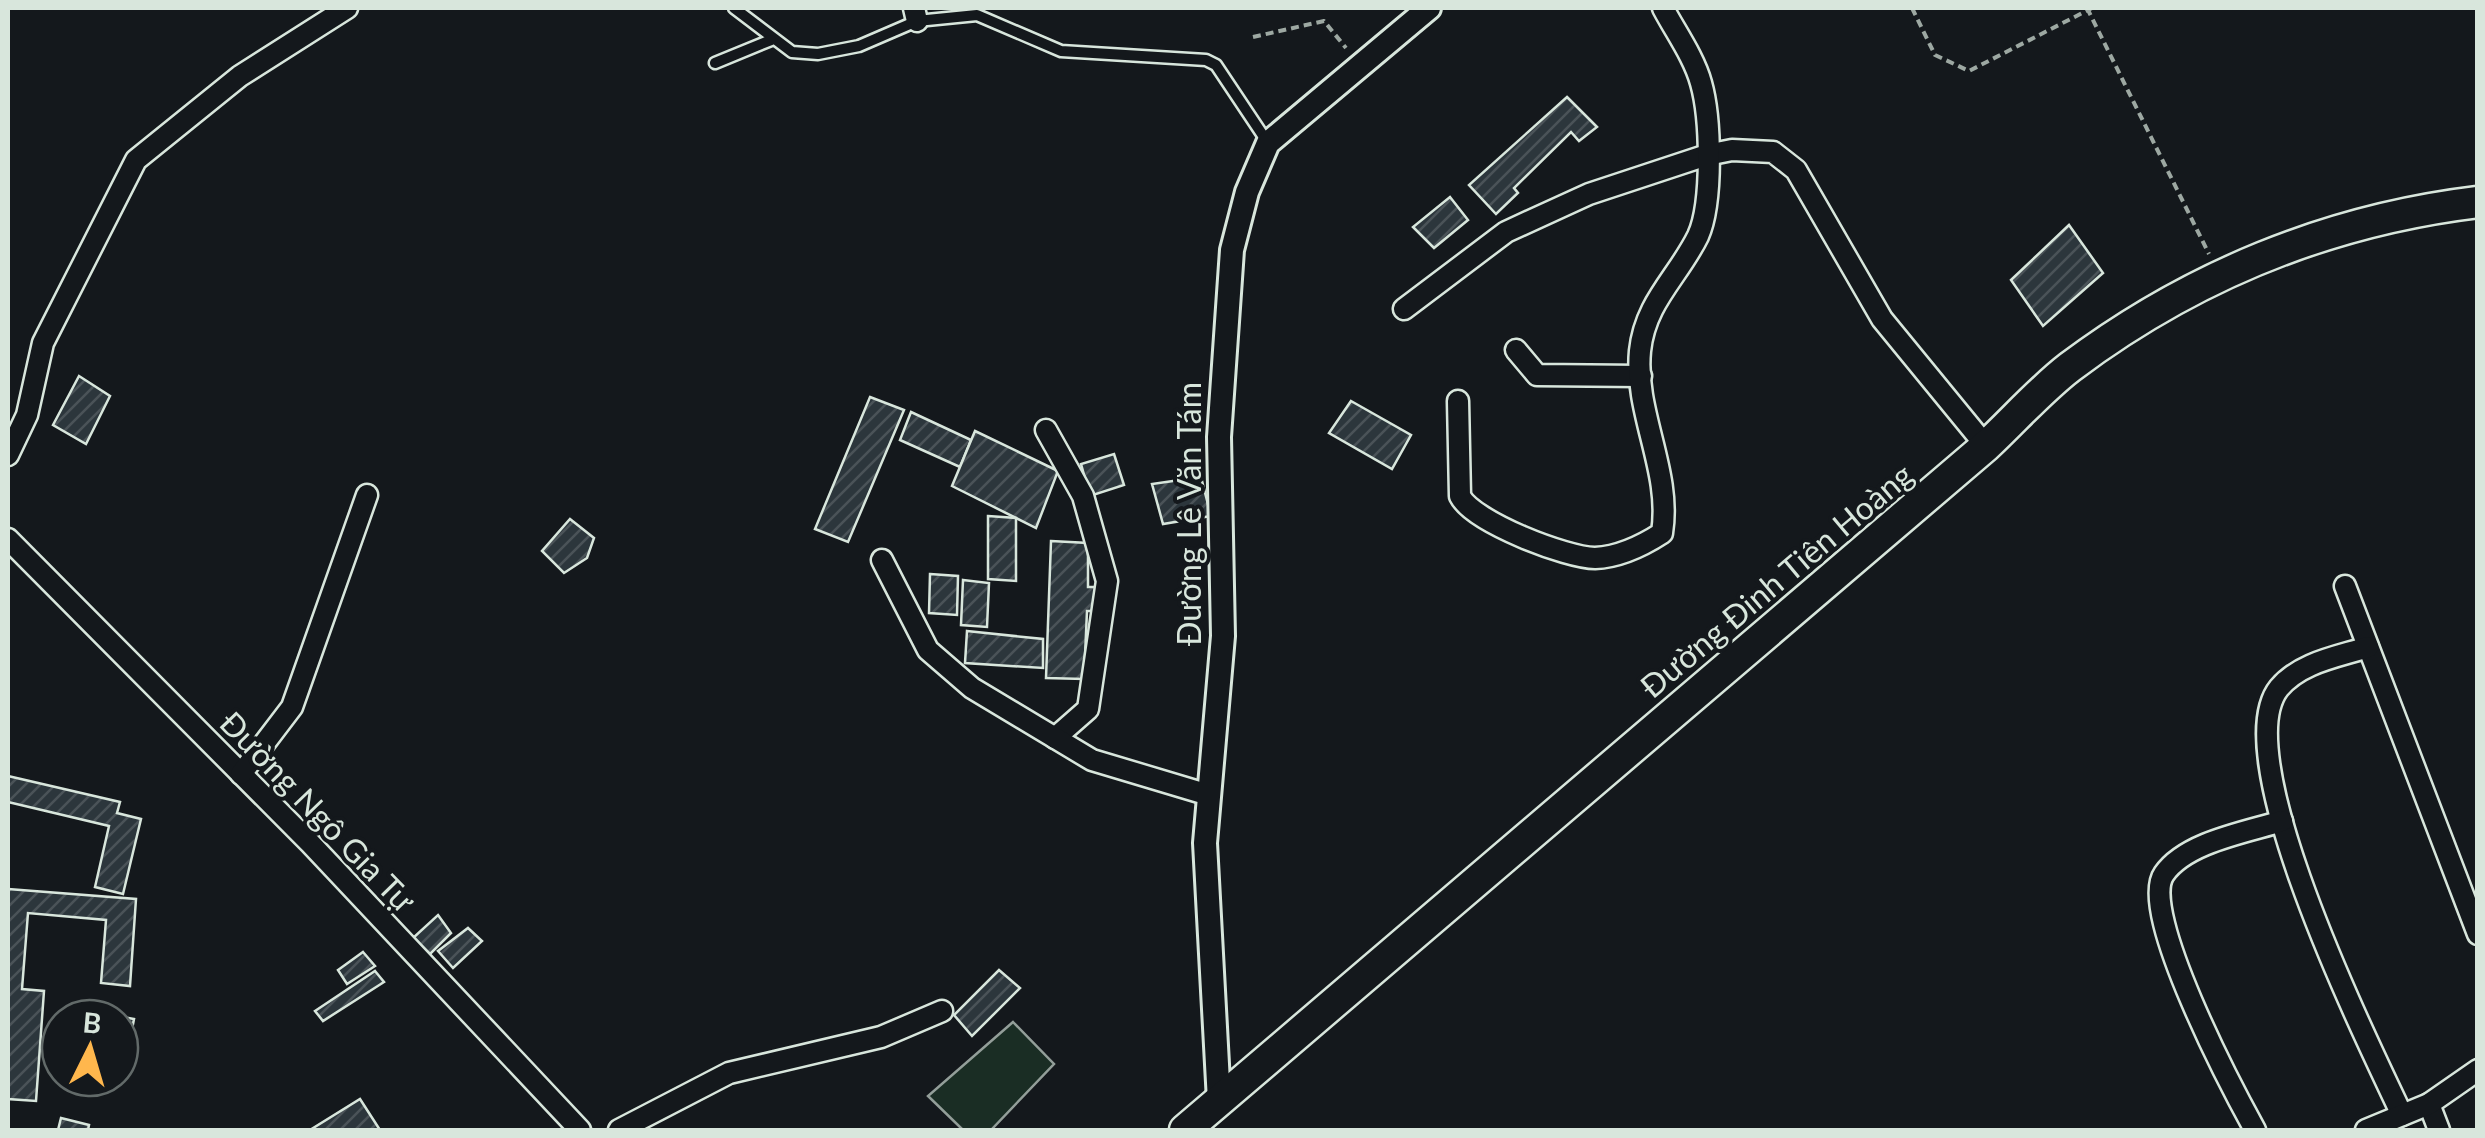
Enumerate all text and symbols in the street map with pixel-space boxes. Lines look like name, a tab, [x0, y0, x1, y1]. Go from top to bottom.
street label: Đường Lê Văn Tám	[1169, 382, 1208, 646]
street label: Đường Đinh Tiên Hoàng	[1632, 455, 1920, 705]
street label: Đường Ngô Gia Tự	[213, 703, 424, 920]
north arrow	[40, 998, 140, 1098]
text: B	[82, 1004, 103, 1040]

